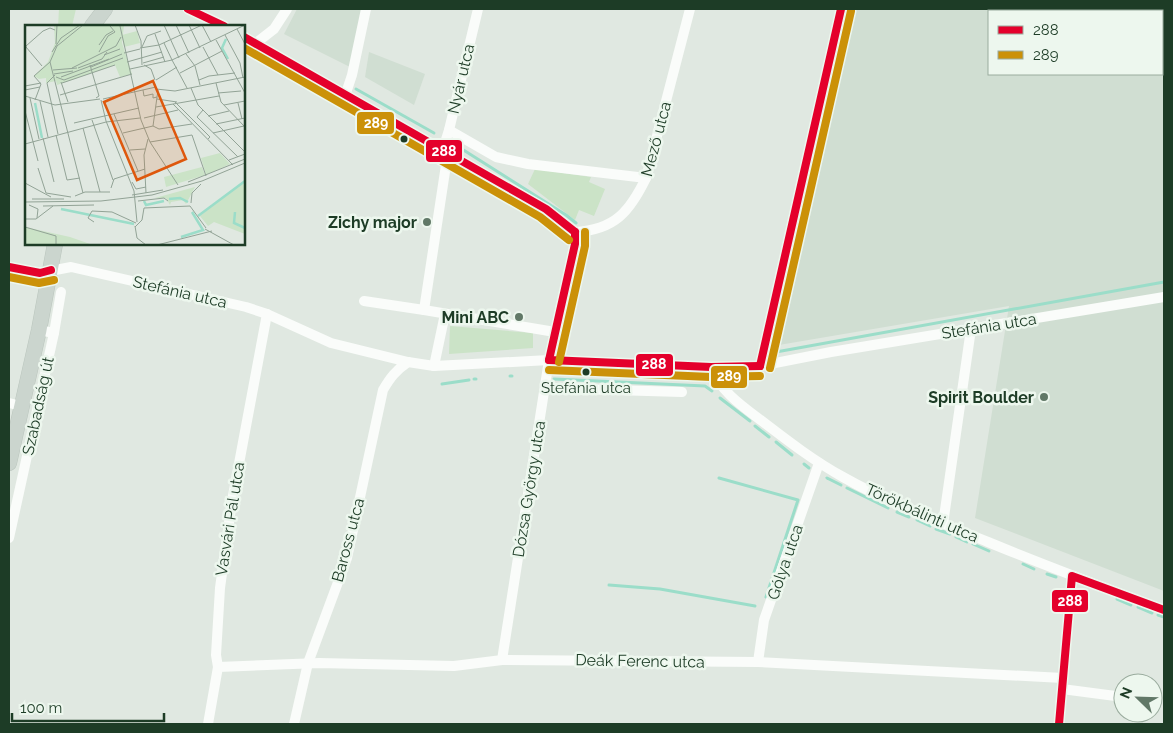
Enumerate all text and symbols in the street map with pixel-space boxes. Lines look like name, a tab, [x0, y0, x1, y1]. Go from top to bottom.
legend	[988, 10, 1163, 75]
text: 288	[1033, 21, 1059, 39]
inset map	[25, 25, 245, 245]
street label: Nyár utca	[444, 42, 478, 116]
text: 289	[1033, 46, 1059, 64]
street label: Mező utca	[637, 99, 675, 179]
line badge: 289	[356, 111, 395, 135]
text: 289	[364, 115, 388, 131]
unlabelled marker	[399, 134, 409, 144]
line badge: 288	[425, 139, 463, 163]
text: 288	[432, 143, 456, 159]
place label: Zichy major	[328, 213, 417, 232]
marker: Zichy major	[421, 216, 433, 228]
street label: Stefánia utca	[131, 272, 229, 312]
place label: Mini ABC	[441, 308, 509, 327]
street label: Stefánia utca	[940, 309, 1038, 343]
marker: Mini ABC	[513, 311, 525, 323]
line badge: 288	[635, 353, 674, 377]
street label: Szabadság út	[18, 354, 58, 457]
text: 288	[642, 356, 666, 372]
line badge: 289	[710, 365, 748, 389]
marker: Stefánia utca	[581, 367, 591, 377]
text: 289	[717, 368, 741, 384]
place label: Stefánia utca	[541, 379, 631, 397]
place label: Spirit Boulder	[928, 388, 1034, 407]
marker: Spirit Boulder	[1038, 391, 1050, 403]
street label: Dózsa György utca	[509, 419, 549, 559]
street label: Vasvári Pál utca	[212, 461, 248, 577]
street label: Törökbálinti utca	[863, 480, 981, 546]
street label: Baross utca	[328, 496, 368, 584]
street label: Gólya utca	[763, 522, 807, 602]
line badge: 288	[1051, 589, 1089, 613]
text: 288	[1058, 593, 1082, 609]
street label: Deák Ferenc utca	[575, 650, 705, 672]
north arrow	[1113, 673, 1163, 723]
text: N	[1117, 685, 1135, 701]
scale bar	[12, 690, 165, 722]
text: 100 m	[20, 699, 62, 717]

